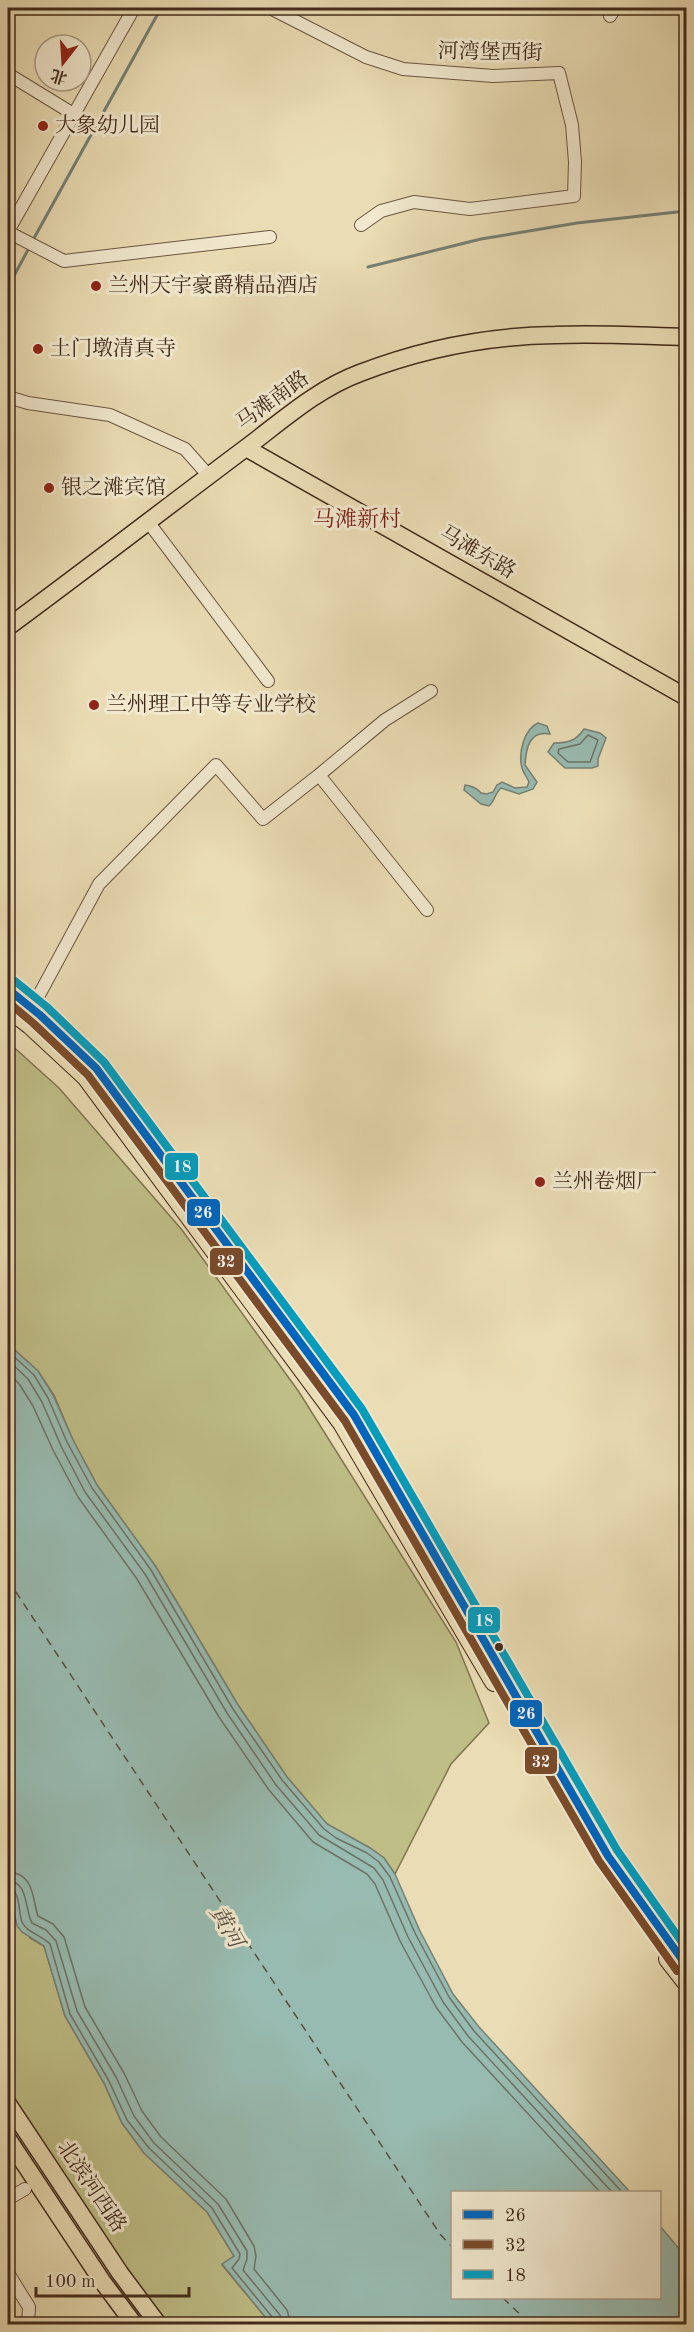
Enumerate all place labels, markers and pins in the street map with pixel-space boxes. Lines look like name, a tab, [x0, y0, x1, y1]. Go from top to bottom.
place label: 大象幼儿园	[55, 114, 160, 137]
marker: 大象幼儿园	[36, 119, 50, 133]
place label: 兰州天宇豪爵精品酒店	[108, 274, 318, 297]
marker: 兰州天宇豪爵精品酒店	[89, 279, 103, 293]
place label: 土门墩清真寺	[50, 337, 176, 360]
marker: 土门墩清真寺	[31, 342, 45, 356]
place label: 银之滩宾馆	[61, 476, 166, 499]
marker: 银之滩宾馆	[42, 481, 56, 495]
place label: 兰州理工中等专业学校	[106, 693, 316, 716]
marker: 兰州理工中等专业学校	[87, 698, 101, 712]
place label: 兰州卷烟厂	[552, 1170, 657, 1193]
marker: 兰州卷烟厂	[533, 1175, 547, 1189]
unlabelled marker	[493, 1641, 505, 1653]

